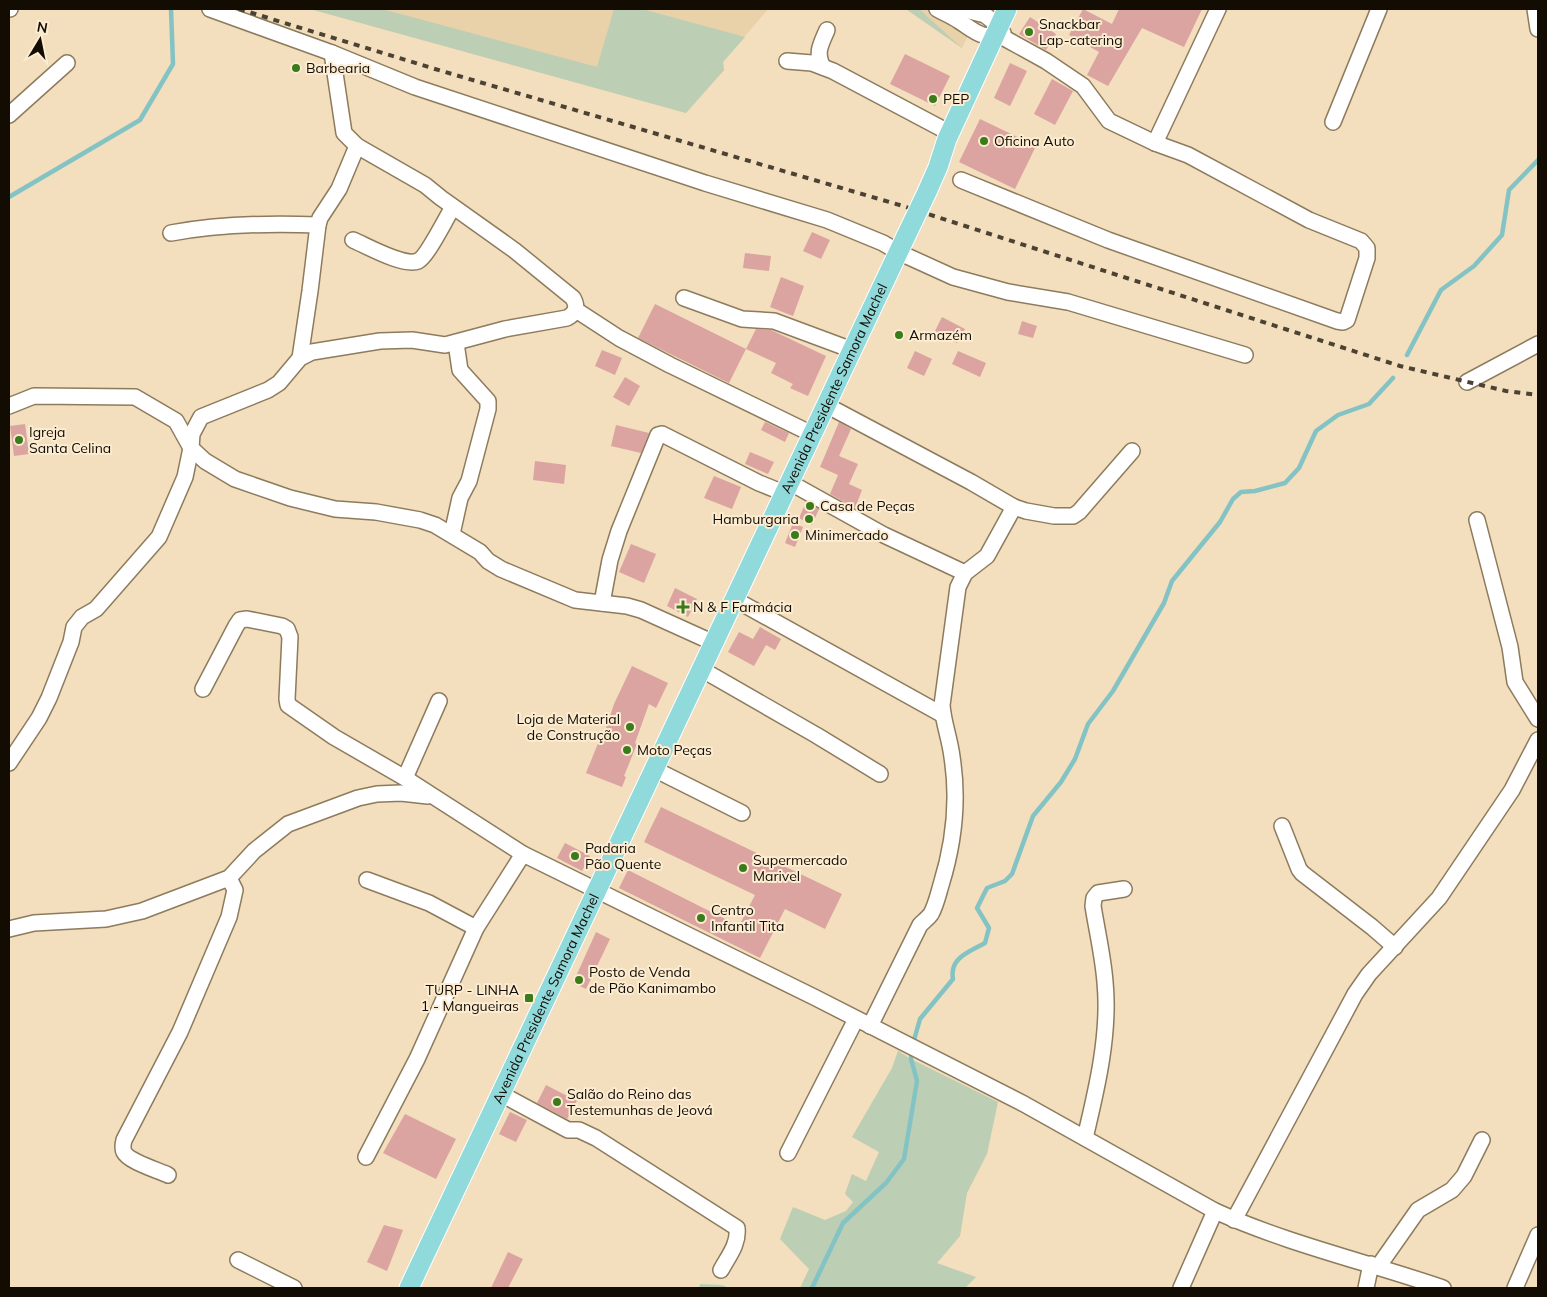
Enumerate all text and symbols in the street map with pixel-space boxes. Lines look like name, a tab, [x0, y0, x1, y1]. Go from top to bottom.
north arrow	[15, 15, 65, 65]
place label: Snackbar Lap-catering	[1039, 15, 1123, 49]
text: N	[35, 17, 49, 37]
marker: Snackbar Lap-catering	[1023, 26, 1035, 38]
place label: Barbearia	[306, 59, 370, 77]
marker: Barbearia	[290, 62, 302, 74]
place label: PEP	[943, 90, 969, 108]
marker: PEP	[927, 93, 939, 105]
place label: Oficina Auto	[994, 132, 1075, 150]
marker: Oficina Auto	[978, 135, 990, 147]
street label: Avenida Presidente Samora Machel	[777, 280, 891, 496]
place label: Armazém	[909, 326, 972, 344]
marker: Armazém	[893, 329, 905, 341]
place label: Igreja Santa Celina	[29, 423, 111, 457]
marker: Igreja Santa Celina	[13, 434, 25, 446]
place label: Casa de Peças	[820, 497, 915, 515]
marker: Casa de Peças	[804, 500, 816, 512]
place label: Hamburgaria	[712, 510, 799, 528]
marker: Hamburgaria	[803, 513, 815, 525]
place label: Minimercado	[805, 526, 888, 544]
marker: Minimercado	[789, 529, 801, 541]
place label: N & F Farmácia	[693, 598, 792, 616]
marker: N & F Farmácia	[677, 601, 689, 613]
place label: Loja de Material de Construção	[516, 710, 620, 744]
marker: Loja de Material de Construção	[624, 721, 636, 733]
place label: Moto Peças	[637, 741, 712, 759]
marker: Moto Peças	[621, 744, 633, 756]
place label: Padaria Pão Quente	[585, 839, 661, 873]
marker: Padaria Pão Quente	[569, 850, 581, 862]
place label: Supermercado Marivel	[753, 851, 847, 885]
marker: Supermercado Marivel	[737, 862, 749, 874]
street label: Avenida Presidente Samora Machel	[488, 891, 603, 1107]
place label: Centro Infantil Tita	[711, 901, 784, 935]
marker: Centro Infantil Tita	[695, 912, 707, 924]
place label: Posto de Venda de Pão Kanimambo	[589, 963, 716, 997]
marker: Posto de Venda de Pão Kanimambo	[573, 974, 585, 986]
place label: TURP - LINHA 1 - Mangueiras	[421, 981, 520, 1015]
marker: TURP - LINHA 1 - Mangueiras	[523, 992, 535, 1004]
place label: Salão do Reino das Testemunhas de Jeová	[567, 1085, 713, 1119]
marker: Salão do Reino das Testemunhas de Jeová	[551, 1096, 563, 1108]

